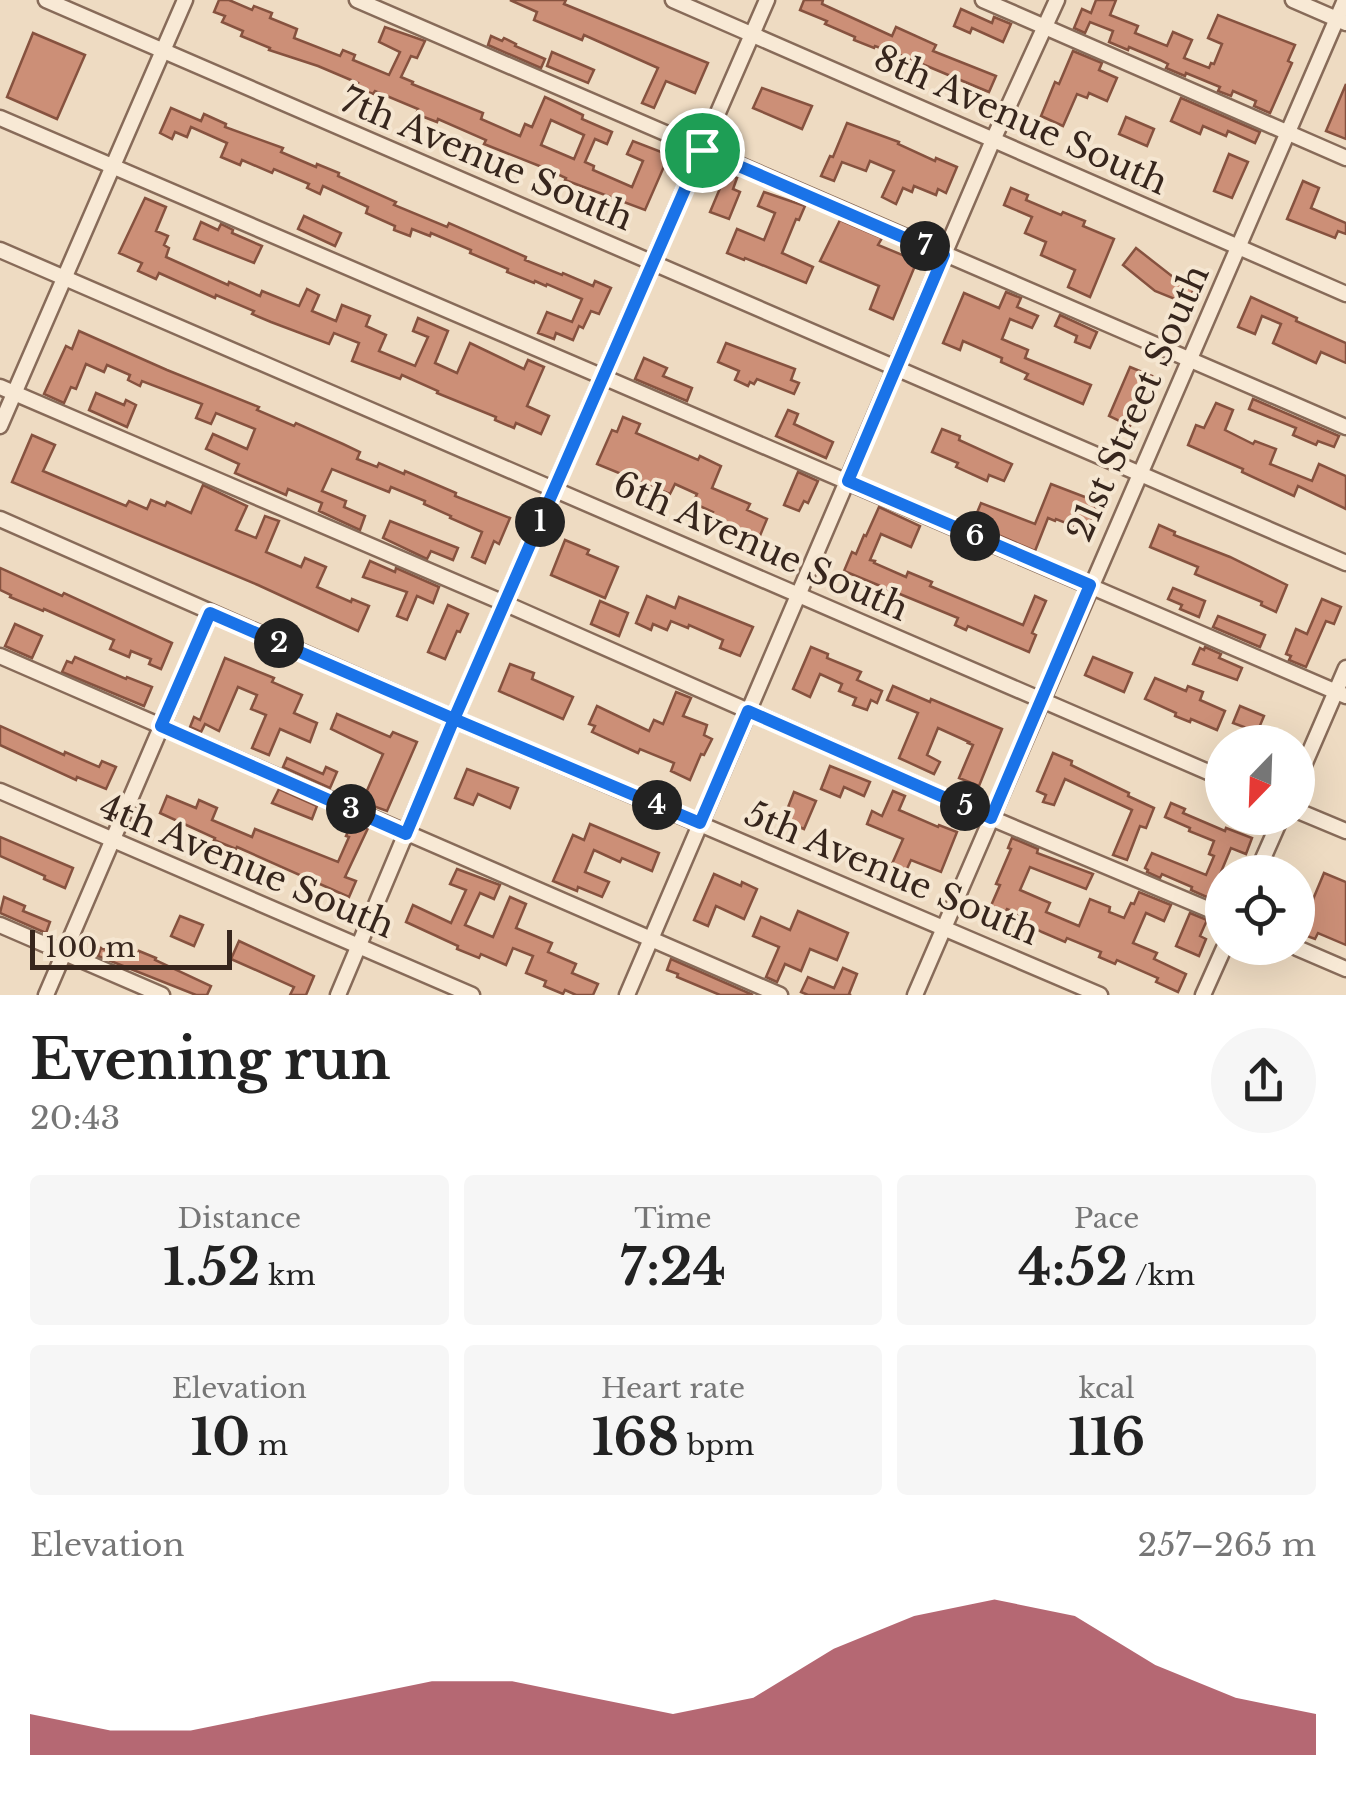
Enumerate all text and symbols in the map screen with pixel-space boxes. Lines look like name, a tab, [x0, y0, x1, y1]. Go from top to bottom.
street label: 8th Avenue South	[868, 35, 1175, 204]
street label: 7th Avenue South	[335, 78, 640, 239]
pin	[660, 108, 745, 193]
icon: arrive	[675, 123, 730, 178]
pin: 7	[900, 221, 950, 271]
text: 7	[918, 228, 932, 263]
street label: 21st Street South	[1057, 258, 1218, 548]
street label: 6th Avenue South	[607, 461, 915, 630]
pin: 1	[515, 497, 565, 547]
text: 1	[534, 504, 546, 539]
pin: 6	[950, 511, 1000, 561]
text: 6	[966, 518, 984, 553]
pin: 2	[254, 618, 304, 668]
text: 2	[270, 625, 288, 660]
north arrow	[1205, 725, 1315, 835]
map controls	[1205, 725, 1315, 965]
pin: 4	[632, 780, 682, 830]
pin: 5	[940, 781, 990, 831]
street label: 4th Avenue South	[93, 784, 401, 947]
pin: 3	[326, 784, 376, 834]
text: 4	[648, 787, 666, 822]
text: 3	[342, 791, 360, 826]
street label: 5th Avenue South	[738, 792, 1046, 954]
button: locate	[1205, 855, 1315, 965]
scale bar	[30, 925, 232, 970]
text: 100 m	[45, 930, 136, 965]
text: Evening run	[30, 1026, 390, 1094]
button: share	[1211, 1028, 1316, 1133]
text: 20:43	[30, 1098, 120, 1138]
text: Distance	[178, 1201, 301, 1236]
text: Time	[634, 1201, 712, 1236]
text: Pace	[1074, 1201, 1139, 1236]
text: 1.52	[163, 1236, 260, 1299]
text: 7:24	[620, 1236, 726, 1299]
text: 4:52	[1018, 1236, 1128, 1299]
text: km	[260, 1258, 316, 1293]
text: /km	[1128, 1258, 1195, 1293]
text: Elevation	[172, 1371, 307, 1406]
text: Heart rate	[601, 1371, 745, 1406]
text: kcal	[1079, 1371, 1135, 1406]
text: 10	[191, 1406, 250, 1469]
text: 168	[592, 1406, 679, 1469]
text: 116	[1068, 1406, 1145, 1469]
text: m	[250, 1428, 288, 1463]
text: bpm	[679, 1428, 754, 1463]
text: Elevation	[30, 1525, 184, 1565]
text: 257–265 m	[1137, 1525, 1316, 1565]

